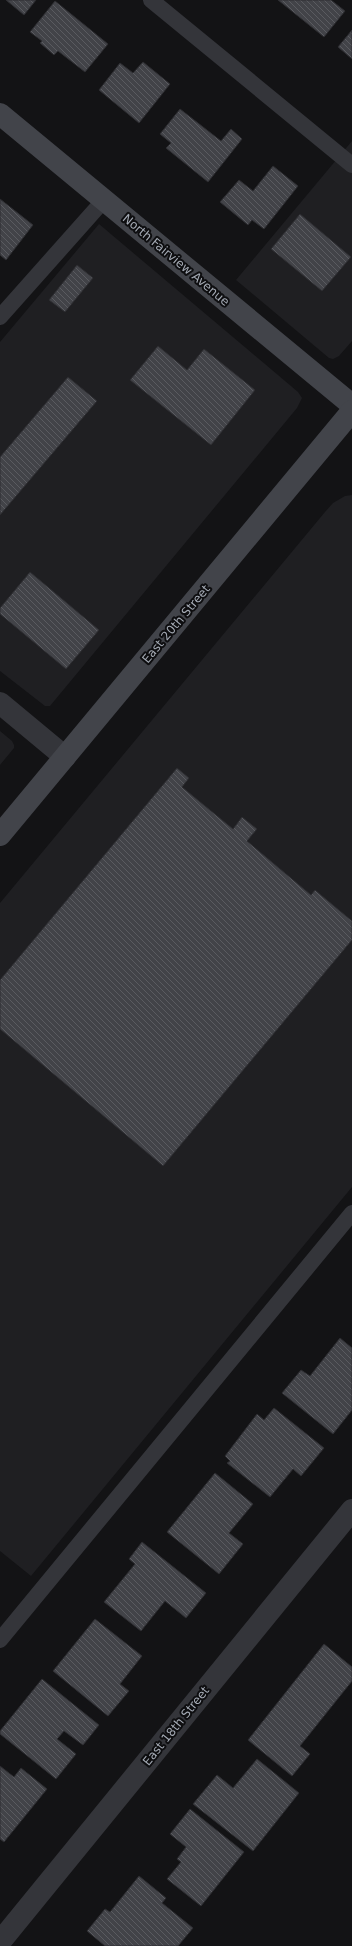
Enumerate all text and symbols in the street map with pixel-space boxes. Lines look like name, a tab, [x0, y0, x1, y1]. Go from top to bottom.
street label: North Fairview Avenue	[120, 211, 232, 309]
street label: East 20th Street	[139, 582, 213, 666]
street label: East 18th Street	[140, 1683, 212, 1768]

